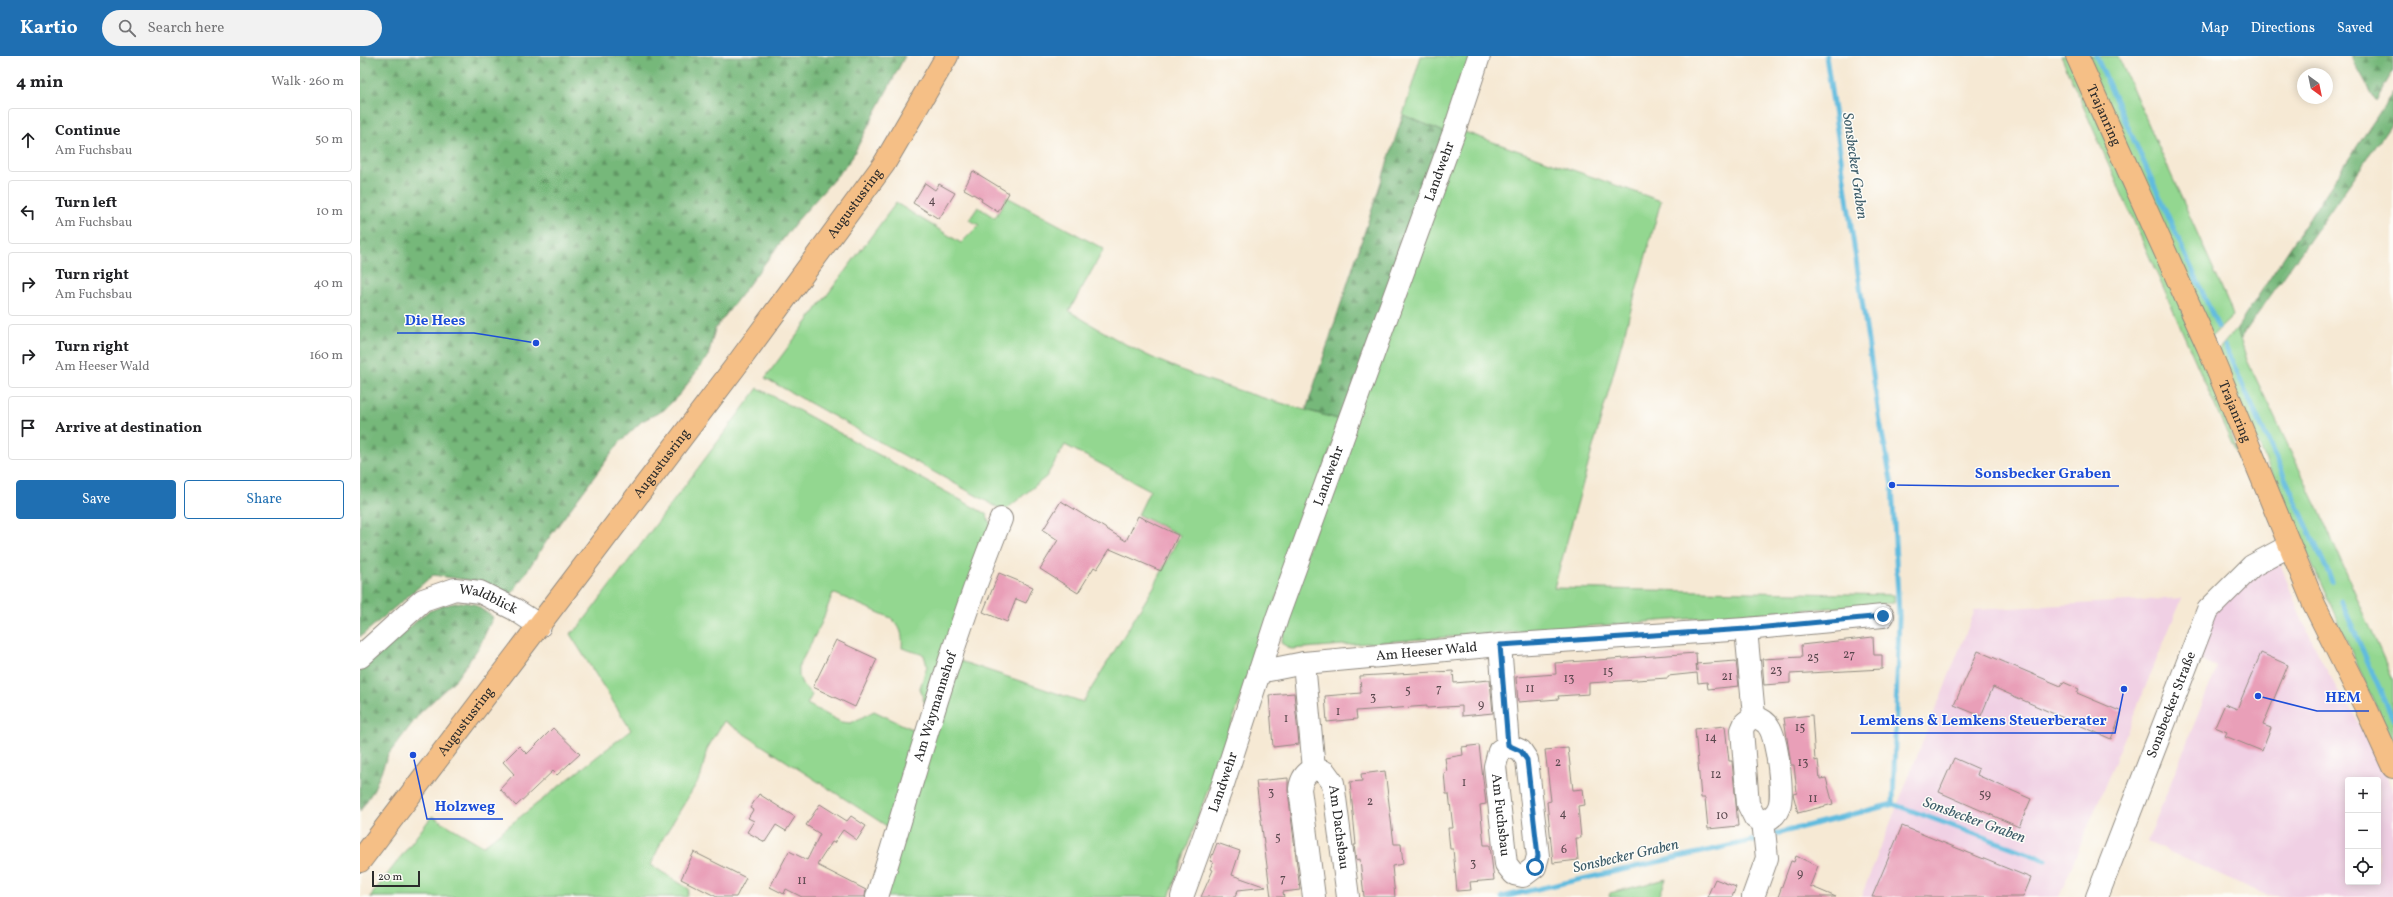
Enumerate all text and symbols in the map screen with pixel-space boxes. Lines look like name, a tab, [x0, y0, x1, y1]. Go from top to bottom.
search box	[102, 10, 382, 46]
text: Kartio	[20, 15, 78, 41]
icon: search	[116, 17, 138, 39]
text: Search here	[148, 18, 224, 39]
text: Map	[2201, 19, 2229, 38]
text: Directions	[2251, 19, 2315, 38]
text: Saved	[2337, 19, 2373, 38]
north arrow	[2297, 68, 2333, 104]
text: 4 min	[16, 71, 63, 94]
text: Walk · 260 m	[271, 73, 344, 91]
street label: Trajanring	[2082, 82, 2126, 149]
water label: Sonsbecker Graben	[1836, 111, 1872, 221]
text: Continue	[55, 121, 120, 142]
icon: ahead	[17, 129, 39, 151]
text: 50 m	[315, 131, 343, 149]
street label: Landwehr	[1420, 139, 1459, 204]
text: Am Fuchsbau	[55, 142, 132, 160]
street label: Augustusring	[823, 164, 887, 243]
text: Turn left	[55, 193, 117, 214]
house number: 4	[928, 193, 936, 209]
icon: left	[17, 201, 39, 223]
text: 10 m	[316, 203, 343, 221]
text: Am Fuchsbau	[55, 214, 132, 232]
text: Turn right	[55, 265, 129, 286]
icon: right	[17, 273, 39, 295]
text: 40 m	[314, 275, 343, 293]
text: Am Fuchsbau	[55, 286, 132, 304]
callout: Die Hees	[397, 306, 474, 333]
text: Die Hees	[405, 311, 465, 332]
text: Turn right	[55, 337, 129, 358]
icon: right	[17, 345, 39, 367]
text: 160 m	[309, 347, 343, 365]
text: Am Heeser Wald	[55, 358, 150, 376]
street label: Trajanring	[2213, 378, 2256, 445]
icon: arrive	[17, 417, 39, 439]
text: Arrive at destination	[55, 418, 202, 439]
street label: Augustusring	[629, 425, 694, 502]
street label: Landwehr	[1309, 443, 1348, 509]
callout: Sonsbecker Graben	[1967, 459, 2119, 486]
text: Sonsbecker Graben	[1975, 464, 2111, 485]
button: Save	[16, 480, 176, 519]
button: Share	[184, 480, 344, 519]
street label: Waldblick	[458, 580, 521, 619]
route end	[1874, 607, 1892, 625]
street label: Am Heeser Wald	[1375, 638, 1478, 666]
house number: 27	[1843, 647, 1855, 663]
street label: Am Waymannshof	[909, 648, 962, 764]
street label: Sonsbecker Straße	[2142, 648, 2201, 761]
house number: 25	[1807, 650, 1819, 666]
house number: 23	[1770, 663, 1782, 679]
house number: 15	[1603, 664, 1613, 680]
house number: 21	[1721, 669, 1733, 685]
house number: 13	[1564, 671, 1574, 687]
house number: 7	[1436, 681, 1442, 697]
house number: 11	[1525, 681, 1535, 697]
street label: Augustusring	[433, 683, 498, 760]
house number: 5	[1405, 683, 1411, 699]
callout: HEM	[2317, 684, 2369, 711]
text: HEM	[2325, 688, 2361, 709]
house number: 3	[1370, 690, 1376, 706]
house number: 9	[1478, 697, 1484, 713]
house number: 1	[1336, 704, 1340, 720]
callout: Lemkens & Lemkens Steuerberater	[1851, 706, 2115, 733]
house number: 1	[1284, 711, 1288, 727]
text: Lemkens & Lemkens Steuerberater	[1859, 711, 2107, 732]
house number: 15	[1795, 720, 1805, 736]
house number: 14	[1705, 730, 1717, 746]
street label: Landwehr	[1204, 749, 1242, 815]
house number: 2	[1555, 755, 1561, 771]
house number: 13	[1798, 755, 1808, 771]
house number: 12	[1710, 767, 1722, 783]
street label: Am Fuchsbau	[1486, 773, 1515, 858]
house number: 1	[1462, 775, 1466, 791]
map controls	[2345, 777, 2381, 885]
button: +	[2345, 777, 2381, 813]
street label: Am Dachsbau	[1324, 784, 1354, 871]
house number: 3	[1268, 785, 1274, 801]
house number: 59	[1979, 787, 1991, 803]
house number: 11	[1808, 791, 1818, 807]
callout: Holzweg	[427, 792, 503, 819]
water label: Sonsbecker Graben	[1920, 793, 2028, 849]
house number: 2	[1367, 794, 1373, 810]
text: Holzweg	[435, 797, 495, 818]
house number: 4	[1559, 806, 1567, 822]
house number: 10	[1716, 808, 1728, 824]
button: −	[2345, 813, 2381, 849]
house number: 5	[1275, 830, 1281, 846]
water label: Sonsbecker Graben	[1571, 835, 1681, 879]
house number: 6	[1561, 842, 1567, 858]
button: locate	[2345, 849, 2381, 885]
house number: 3	[1470, 856, 1476, 872]
route start	[1526, 858, 1544, 876]
house number: 9	[1797, 866, 1803, 882]
scale bar	[372, 869, 420, 888]
text: 20 m	[378, 870, 402, 885]
house number: 7	[1280, 871, 1286, 887]
house number: 11	[797, 873, 807, 889]

